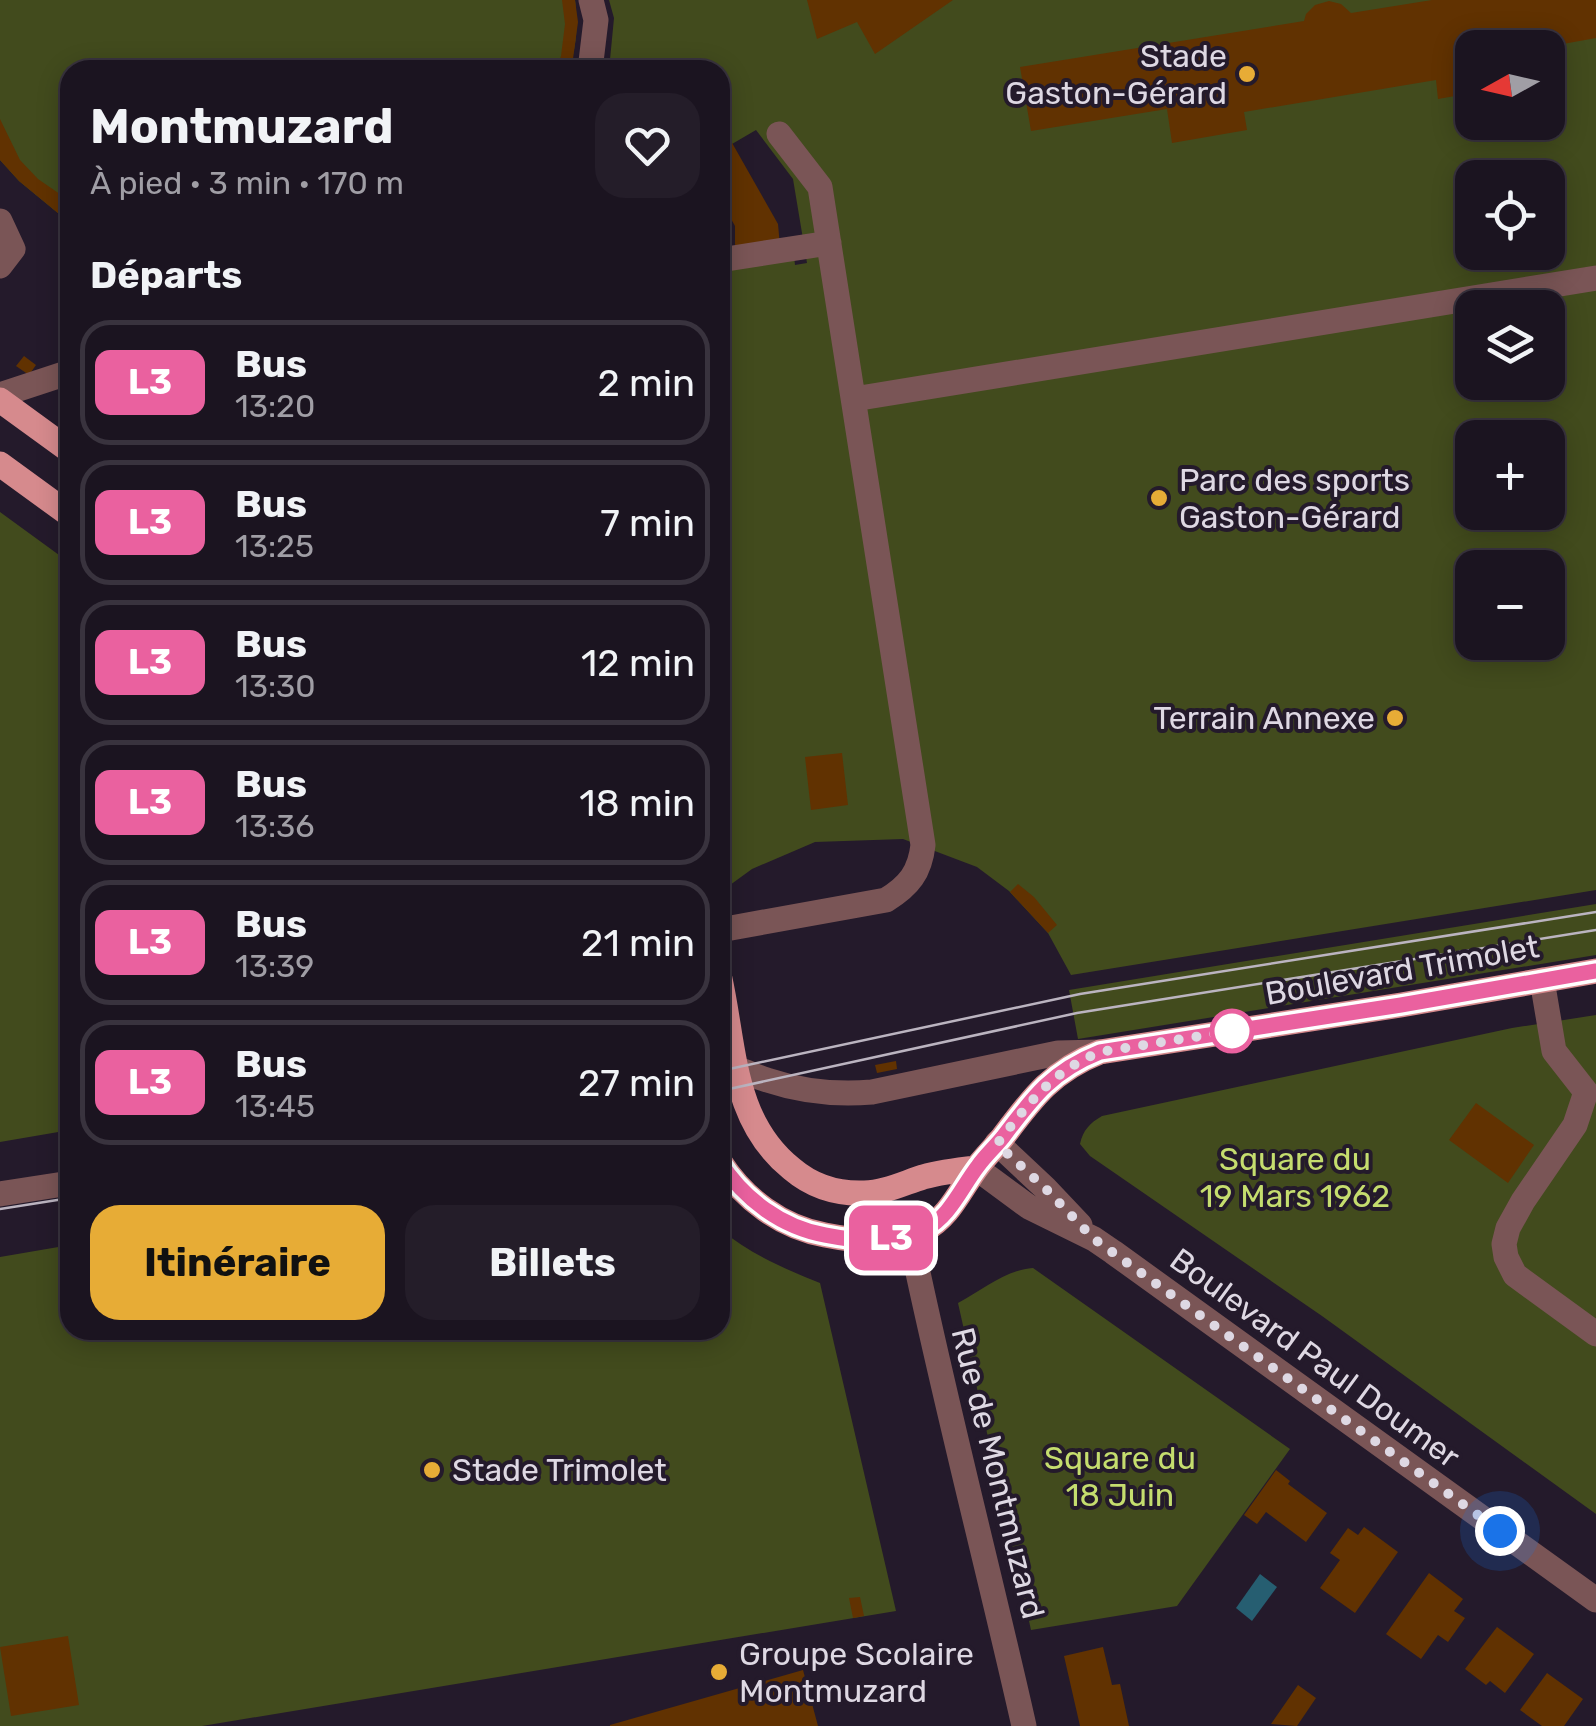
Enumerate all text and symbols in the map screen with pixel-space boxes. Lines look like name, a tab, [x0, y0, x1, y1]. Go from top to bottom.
north arrow	[1455, 30, 1565, 140]
map controls	[1455, 30, 1565, 660]
place label: Stade Gaston-Gérard	[1005, 37, 1227, 112]
marker: Stade Gaston-Gérard	[1236, 63, 1258, 85]
button: heart	[595, 93, 700, 198]
text: Montmuzard	[90, 98, 394, 155]
button: locate	[1455, 160, 1565, 270]
text: À pied · 3 min · 170 m	[90, 164, 404, 202]
text: Départs	[90, 252, 242, 298]
button: layers	[1455, 290, 1565, 400]
text: Bus	[235, 341, 307, 387]
text: 2 min	[597, 360, 695, 406]
text: L3	[128, 361, 172, 403]
text: 13:20	[235, 387, 315, 425]
button: +	[1455, 420, 1565, 530]
place label: Parc des sports Gaston-Gérard	[1179, 461, 1410, 536]
text: Bus	[235, 481, 307, 527]
marker: Parc des sports Gaston-Gérard	[1148, 487, 1170, 509]
text: 7 min	[600, 500, 695, 546]
text: L3	[128, 501, 172, 543]
text: 13:25	[235, 527, 314, 565]
button: −	[1455, 550, 1565, 660]
text: Bus	[235, 621, 307, 667]
text: 12 min	[581, 640, 695, 686]
text: L3	[128, 641, 172, 683]
text: 13:30	[235, 667, 316, 705]
place label: Terrain Annexe	[1153, 699, 1375, 737]
marker: Terrain Annexe	[1384, 707, 1406, 729]
text: Bus	[235, 761, 307, 807]
text: 18 min	[579, 780, 695, 826]
text: L3	[128, 781, 172, 823]
text: 13:36	[235, 807, 315, 845]
text: Bus	[235, 901, 307, 947]
text: 21 min	[581, 920, 695, 966]
text: L3	[128, 921, 172, 963]
street label: Boulevard Trimolet	[1262, 927, 1542, 1013]
text: 13:39	[235, 947, 314, 985]
unlabelled marker	[1211, 1010, 1253, 1052]
text: Bus	[235, 1041, 307, 1087]
text: 27 min	[578, 1060, 695, 1106]
text: L3	[128, 1061, 172, 1103]
text: 13:45	[235, 1087, 315, 1125]
park label: Square du 19 Mars 1962	[1200, 1140, 1390, 1215]
button: Itinéraire	[90, 1205, 385, 1320]
button: Billets	[405, 1205, 700, 1320]
line badge: L3	[846, 1206, 936, 1270]
text: L3	[869, 1217, 913, 1259]
street label: Boulevard Paul Doumer	[1163, 1240, 1467, 1476]
street label: Rue de Montmuzard	[943, 1323, 1053, 1623]
park label: Square du 18 Juin	[1044, 1439, 1196, 1514]
place label: Stade Trimolet	[452, 1451, 667, 1489]
marker: Stade Trimolet	[421, 1459, 443, 1481]
your location	[1475, 1506, 1525, 1556]
place label: Groupe Scolaire Montmuzard	[739, 1635, 974, 1710]
marker: Groupe Scolaire Montmuzard	[708, 1661, 730, 1683]

